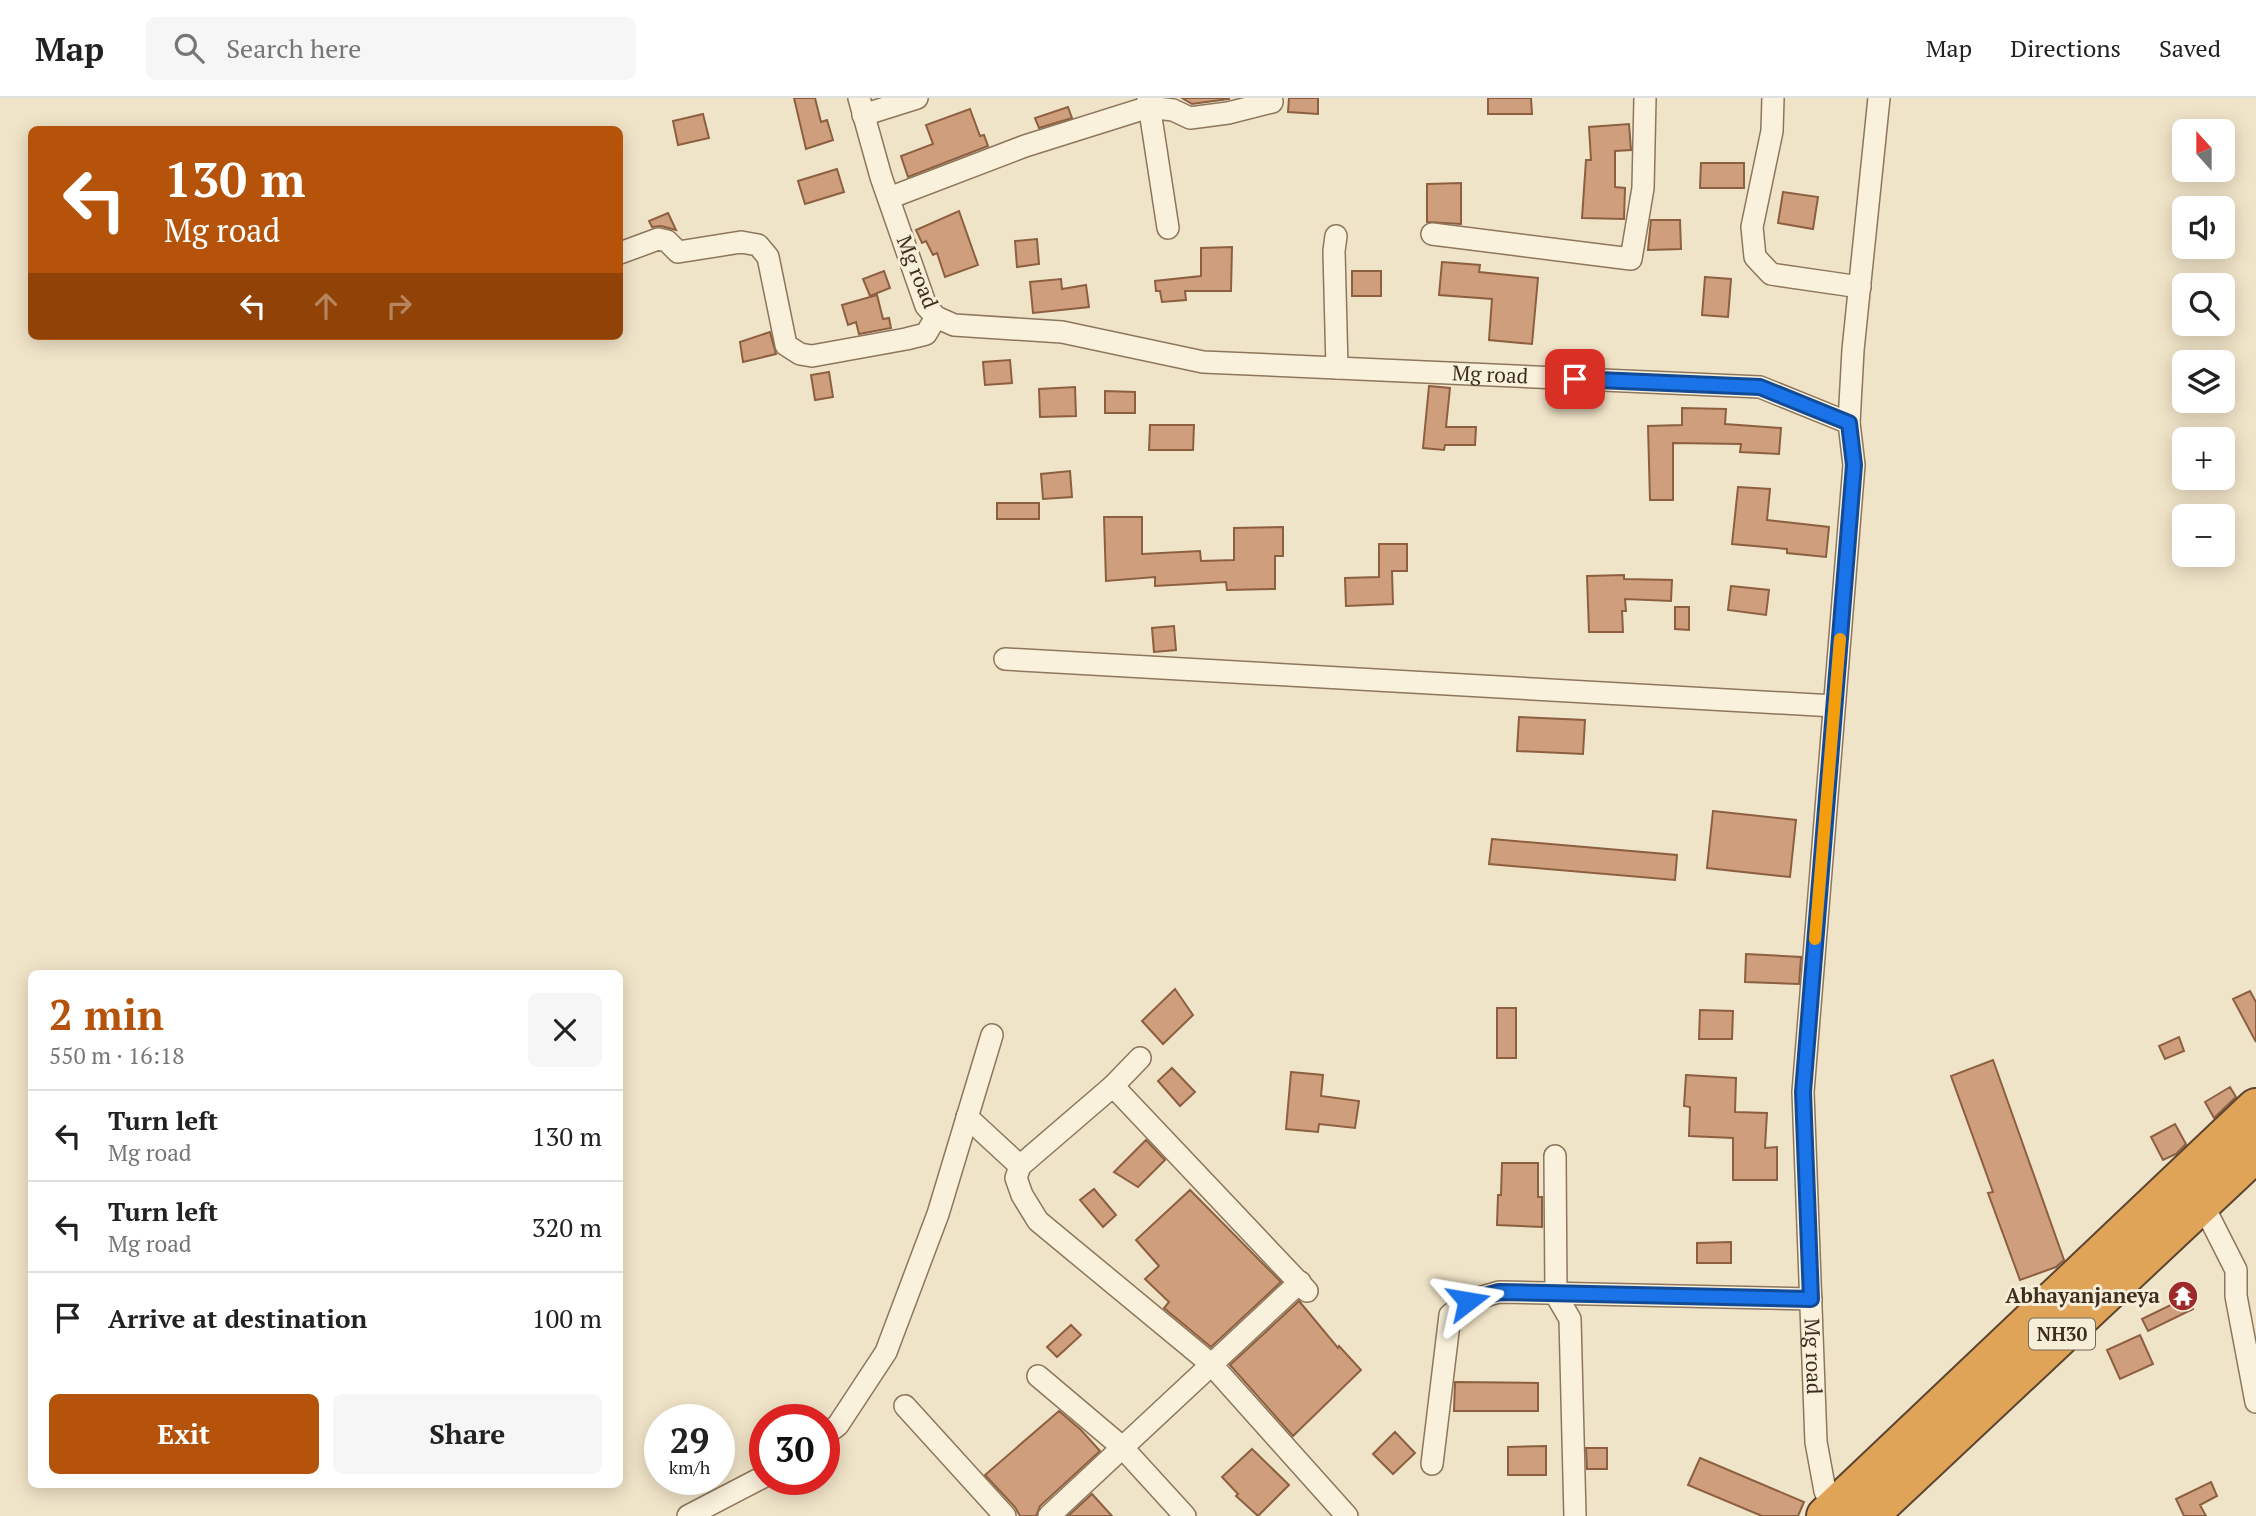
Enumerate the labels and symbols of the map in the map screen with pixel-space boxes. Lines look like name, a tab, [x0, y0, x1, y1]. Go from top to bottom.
north arrow	[2172, 119, 2235, 182]
street label: Mg road	[891, 231, 945, 313]
pin	[1545, 349, 1605, 409]
street label: Mg road	[1451, 358, 1529, 390]
position arrow	[1431, 1264, 1505, 1338]
temple icon: Abhayanjaneya	[2166, 1279, 2200, 1313]
place label: Abhayanjaneya	[2005, 1281, 2160, 1309]
street label: Mg road	[1798, 1318, 1829, 1395]
road number: NH30	[2029, 1318, 2095, 1350]
speed limit sign: 30	[749, 1404, 840, 1495]

